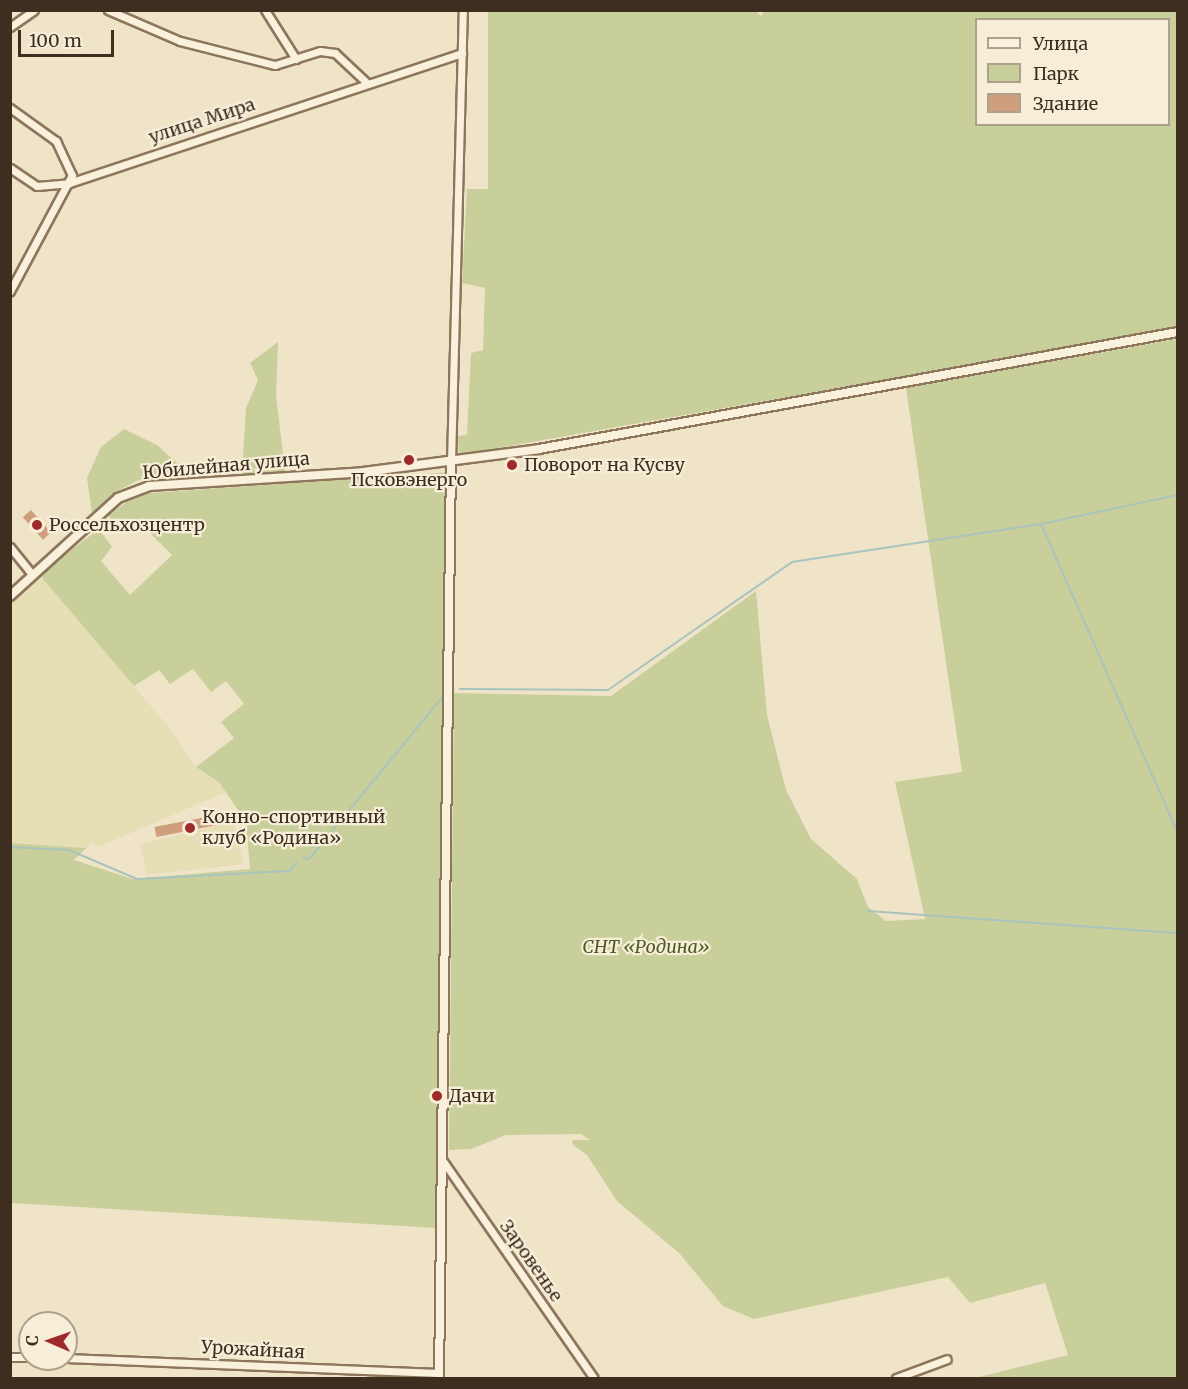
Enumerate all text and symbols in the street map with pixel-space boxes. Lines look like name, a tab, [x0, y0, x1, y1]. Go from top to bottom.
scale bar	[21, 18, 117, 56]
legend	[975, 18, 1170, 126]
text: 100 m	[29, 29, 82, 52]
text: Улица	[1033, 32, 1088, 55]
text: Парк	[1033, 62, 1079, 85]
text: Здание	[1033, 92, 1098, 115]
street label: улица Мира	[146, 94, 258, 148]
street label: Юбилейная улица	[142, 448, 310, 484]
marker: Псковэнерго	[402, 453, 416, 467]
place label: Поворот на Кусву	[524, 454, 685, 476]
marker: Поворот на Кусву	[505, 458, 519, 472]
place label: Псковэнерго	[351, 469, 467, 491]
place label: Россельхозцентр	[49, 514, 205, 536]
marker: Россельхозцентр	[30, 518, 44, 532]
place label: Конно-спортивный клуб «Родина»	[202, 807, 385, 850]
marker: Конно-спортивный клуб «Родина»	[183, 821, 197, 835]
park label: СНТ «Родина»	[582, 936, 710, 958]
place label: Дачи	[449, 1085, 495, 1107]
marker: Дачи	[430, 1089, 444, 1103]
street label: Заровенье	[495, 1216, 567, 1306]
north arrow	[18, 1311, 78, 1371]
text: С	[22, 1335, 42, 1346]
street label: Урожайная	[201, 1336, 305, 1364]

